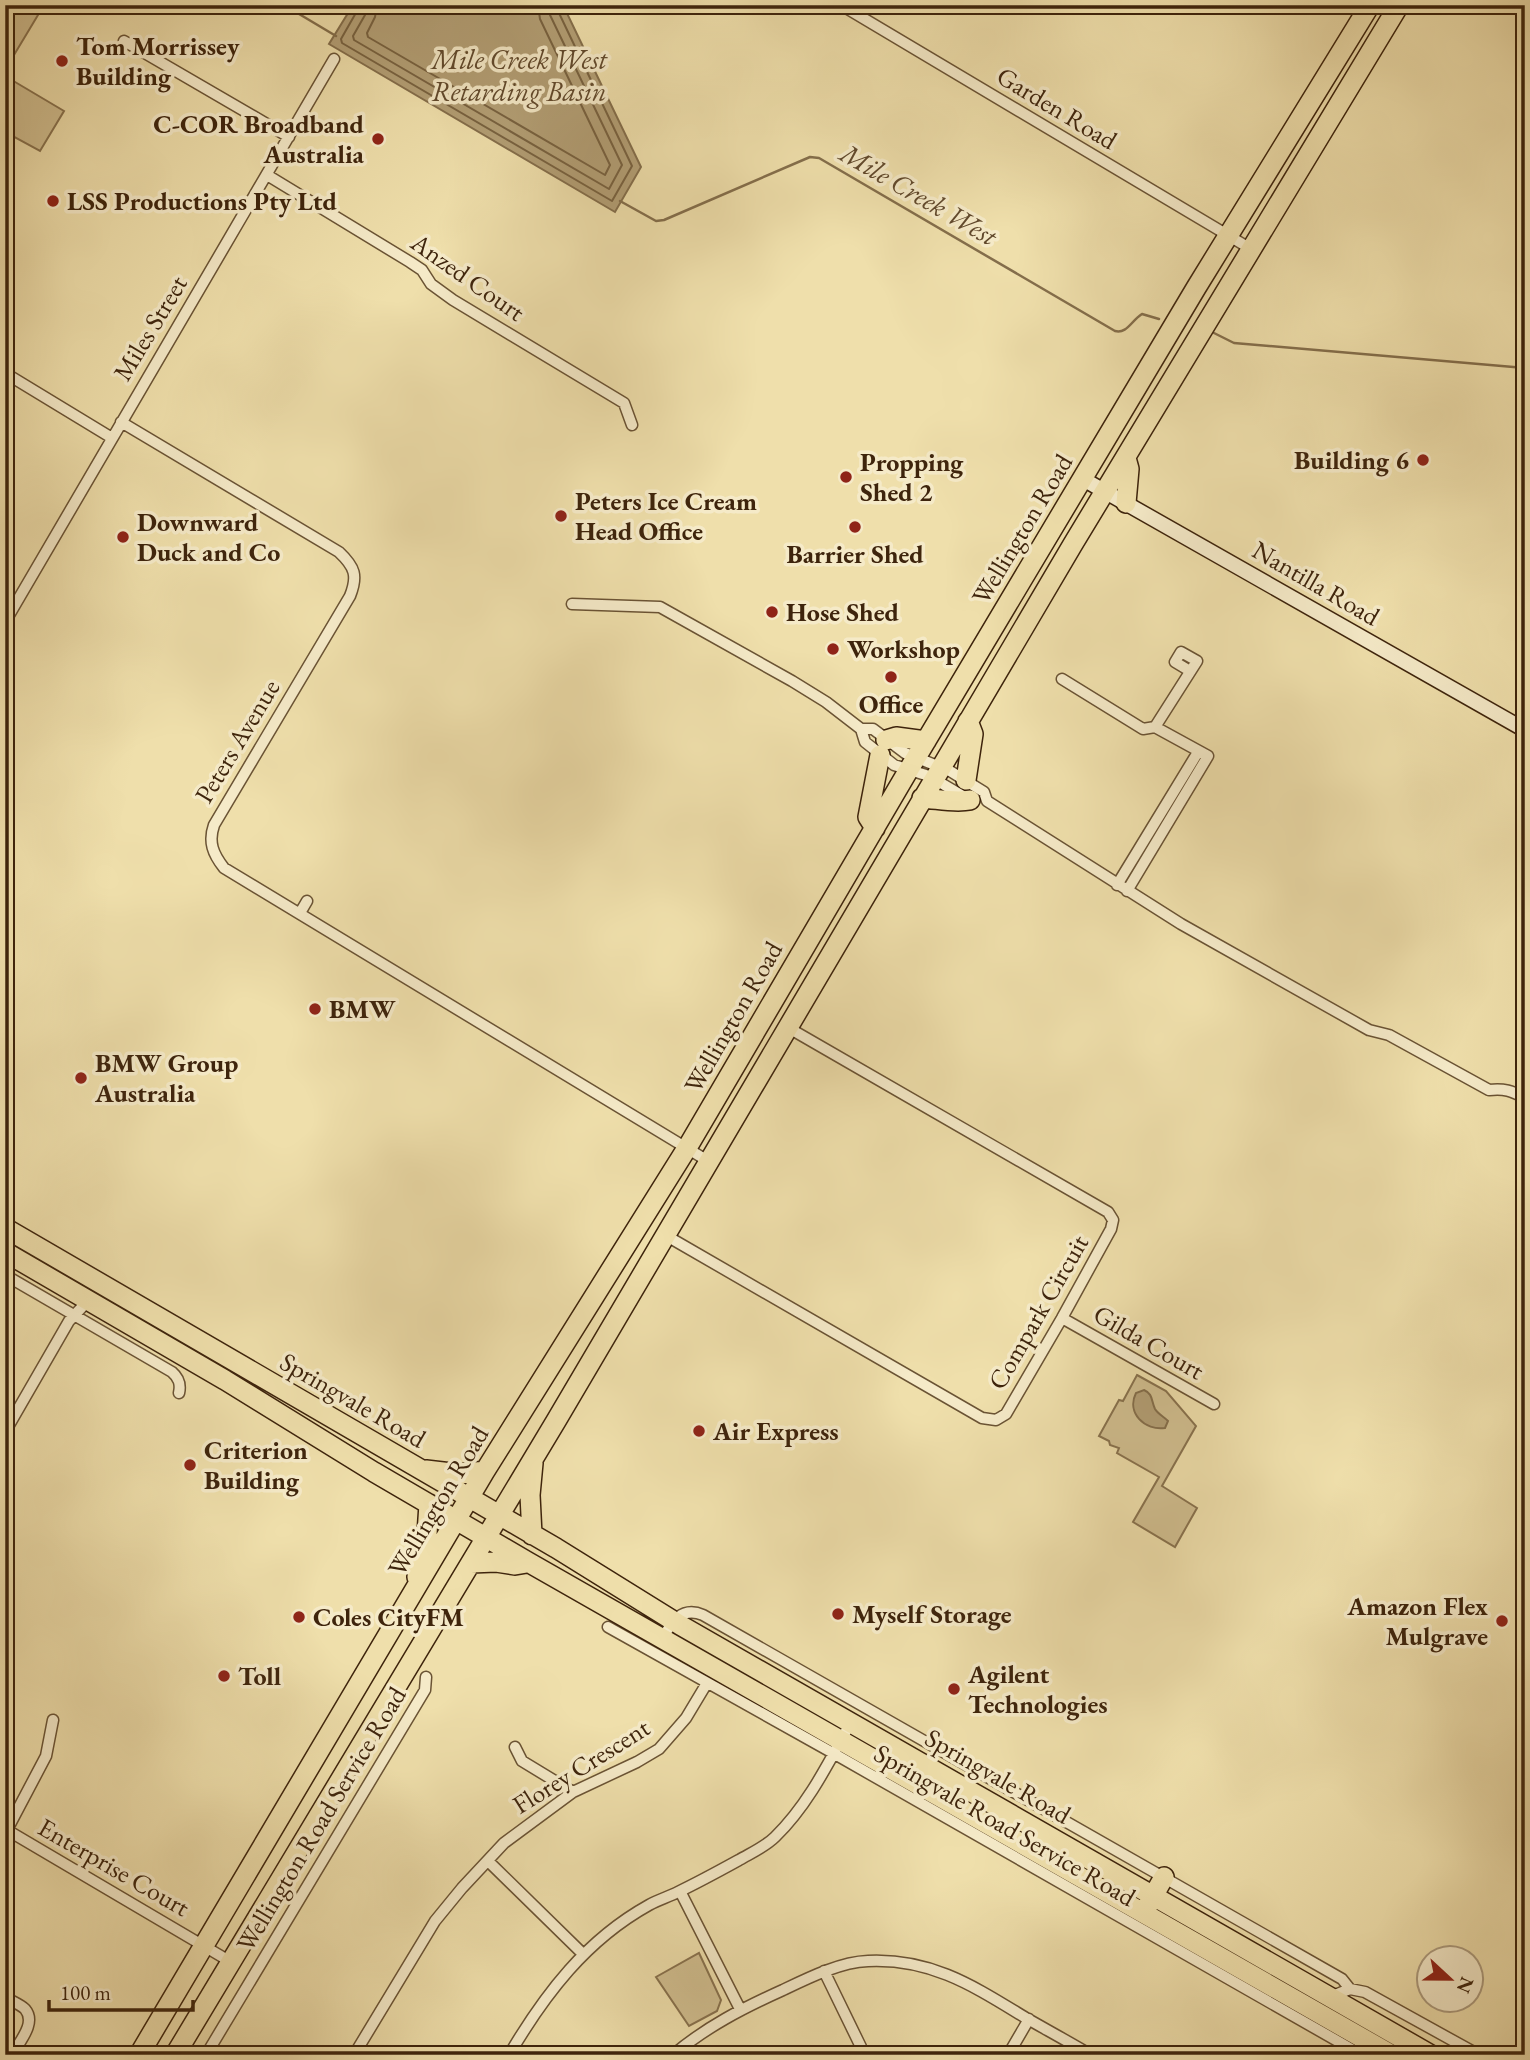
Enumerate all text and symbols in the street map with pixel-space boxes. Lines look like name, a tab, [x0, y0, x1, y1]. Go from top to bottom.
place label: Tom Morrissey Building	[76, 29, 240, 93]
water label: Mile Creek West Retarding Basin	[429, 41, 609, 109]
marker: Tom Morrissey Building	[54, 53, 70, 69]
street label: Garden Road	[991, 59, 1124, 158]
place label: C-COR Broadband Australia	[153, 107, 365, 171]
marker: C-COR Broadband Australia	[370, 131, 386, 147]
water label: Mile Creek West	[832, 133, 1006, 254]
place label: LSS Productions Pty Ltd	[67, 184, 337, 218]
marker: LSS Productions Pty Ltd	[45, 193, 61, 209]
street label: Anzed Court	[404, 225, 532, 329]
street label: Miles Street	[105, 269, 195, 387]
place label: Building 6	[1294, 443, 1409, 477]
place label: Propping Shed 2	[860, 445, 964, 509]
street label: Wellington Road	[964, 447, 1081, 610]
marker: Building 6	[1415, 452, 1431, 468]
marker: Propping Shed 2	[838, 469, 854, 485]
place label: Peters Ice Cream Head Office	[575, 484, 757, 548]
place label: Downward Duck and Co	[137, 505, 280, 569]
marker: Peters Ice Cream Head Office	[553, 508, 569, 524]
marker: Barrier Shed	[847, 519, 863, 535]
marker: Downward Duck and Co	[115, 529, 131, 545]
street label: Nantilla Road	[1246, 533, 1387, 634]
place label: Barrier Shed	[786, 537, 924, 571]
place label: Hose Shed	[786, 595, 899, 629]
marker: Hose Shed	[764, 604, 780, 620]
place label: Workshop	[847, 632, 960, 666]
marker: Workshop	[825, 641, 841, 657]
marker: Office	[883, 669, 899, 685]
street label: Peters Avenue	[187, 673, 287, 809]
place label: Office	[859, 687, 923, 721]
street label: Wellington Road	[676, 934, 791, 1099]
place label: BMW	[329, 992, 396, 1026]
marker: BMW	[307, 1001, 323, 1017]
place label: BMW Group Australia	[94, 1046, 238, 1110]
marker: BMW Group Australia	[73, 1070, 89, 1086]
street label: Compark Circuit	[980, 1228, 1096, 1396]
street label: Gilda Court	[1088, 1297, 1210, 1387]
street label: Springvale Road	[274, 1345, 433, 1456]
place label: Air Express	[712, 1414, 839, 1448]
street label: Wellington Road	[380, 1419, 497, 1582]
marker: Air Express	[691, 1423, 707, 1439]
place label: Criterion Building	[204, 1433, 308, 1497]
marker: Criterion Building	[182, 1457, 198, 1473]
place label: Amazon Flex Mulgrave	[1346, 1589, 1488, 1653]
place label: Myself Storage	[852, 1597, 1012, 1631]
place label: Coles CityFM	[313, 1600, 464, 1634]
marker: Myself Storage	[830, 1606, 846, 1622]
marker: Coles CityFM	[291, 1609, 307, 1625]
marker: Amazon Flex Mulgrave	[1494, 1613, 1510, 1629]
place label: Agilent Technologies	[967, 1657, 1108, 1721]
place label: Toll	[238, 1659, 281, 1693]
marker: Toll	[216, 1668, 232, 1684]
street label: Wellington Road Service Road	[228, 1680, 414, 1958]
marker: Agilent Technologies	[946, 1681, 962, 1697]
street label: Florey Crescent	[506, 1710, 656, 1822]
street label: Springvale Road	[919, 1721, 1078, 1832]
street label: Springvale Road Service Road	[868, 1736, 1143, 1914]
street label: Enterprise Court	[32, 1810, 196, 1924]
north arrow	[1414, 1944, 1484, 2014]
scale bar	[49, 1969, 192, 2013]
text: N	[1451, 1973, 1480, 1998]
text: 100 m	[60, 1979, 111, 2006]

